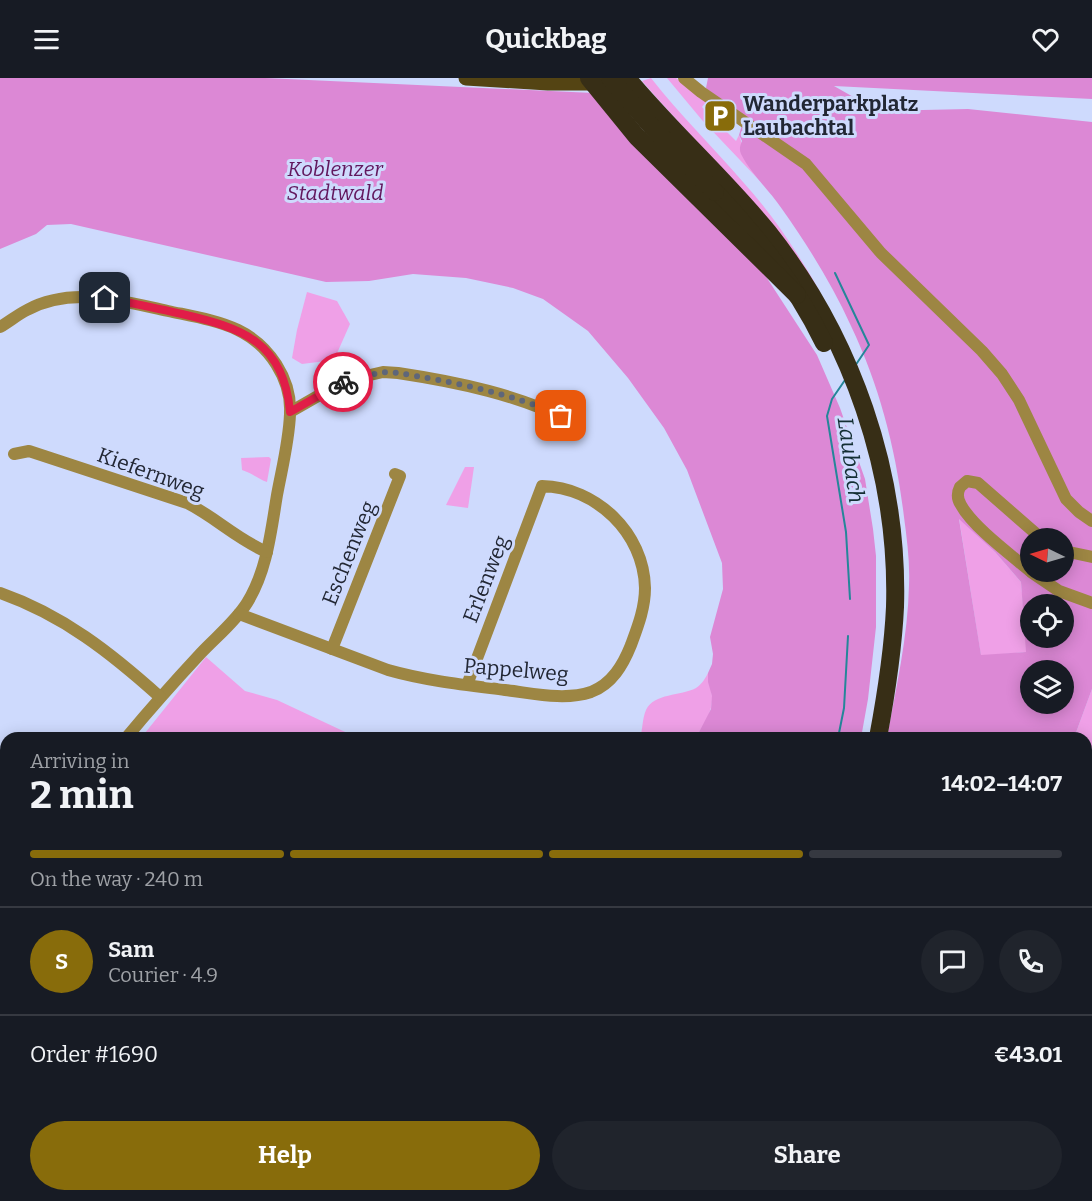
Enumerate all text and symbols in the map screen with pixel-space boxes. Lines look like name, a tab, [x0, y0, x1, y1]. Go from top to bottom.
icon: menu	[30, 23, 63, 56]
text: Quickbag	[485, 23, 607, 55]
icon: heart	[1029, 23, 1062, 56]
place label: Wanderparkplatz Laubachtal	[743, 91, 918, 141]
parking icon: Wanderparkplatz Laubachtal	[702, 98, 738, 134]
park label: Koblenzer Stadtwald	[286, 156, 384, 206]
pin	[79, 272, 130, 323]
icon: home	[88, 281, 121, 314]
courier	[313, 352, 373, 412]
icon: bike	[327, 366, 360, 399]
pin	[535, 390, 586, 441]
icon: bag	[544, 399, 577, 432]
water label: Laubach	[832, 415, 870, 505]
street label: Kiefernweg	[94, 442, 208, 505]
street label: Eschenweg	[316, 497, 382, 609]
north arrow	[1020, 528, 1074, 582]
map controls	[1020, 528, 1074, 714]
street label: Erlenweg	[457, 531, 515, 626]
button: locate	[1020, 594, 1074, 648]
street label: Pappelweg	[462, 652, 570, 688]
button: layers	[1020, 660, 1074, 714]
text: Arriving in	[30, 749, 129, 773]
text: 14:02–14:07	[941, 770, 1062, 797]
text: 2 min	[30, 772, 134, 818]
text: On the way · 240 m	[30, 867, 203, 891]
button: chat	[921, 930, 984, 993]
button: phone	[999, 930, 1062, 993]
text: Sam	[108, 936, 154, 963]
text: S	[55, 948, 68, 975]
text: Courier · 4.9	[108, 963, 218, 987]
text: Order #1690	[30, 1041, 158, 1068]
text: €43.01	[994, 1041, 1062, 1068]
button: Help	[30, 1121, 540, 1190]
button: Share	[552, 1121, 1062, 1190]

